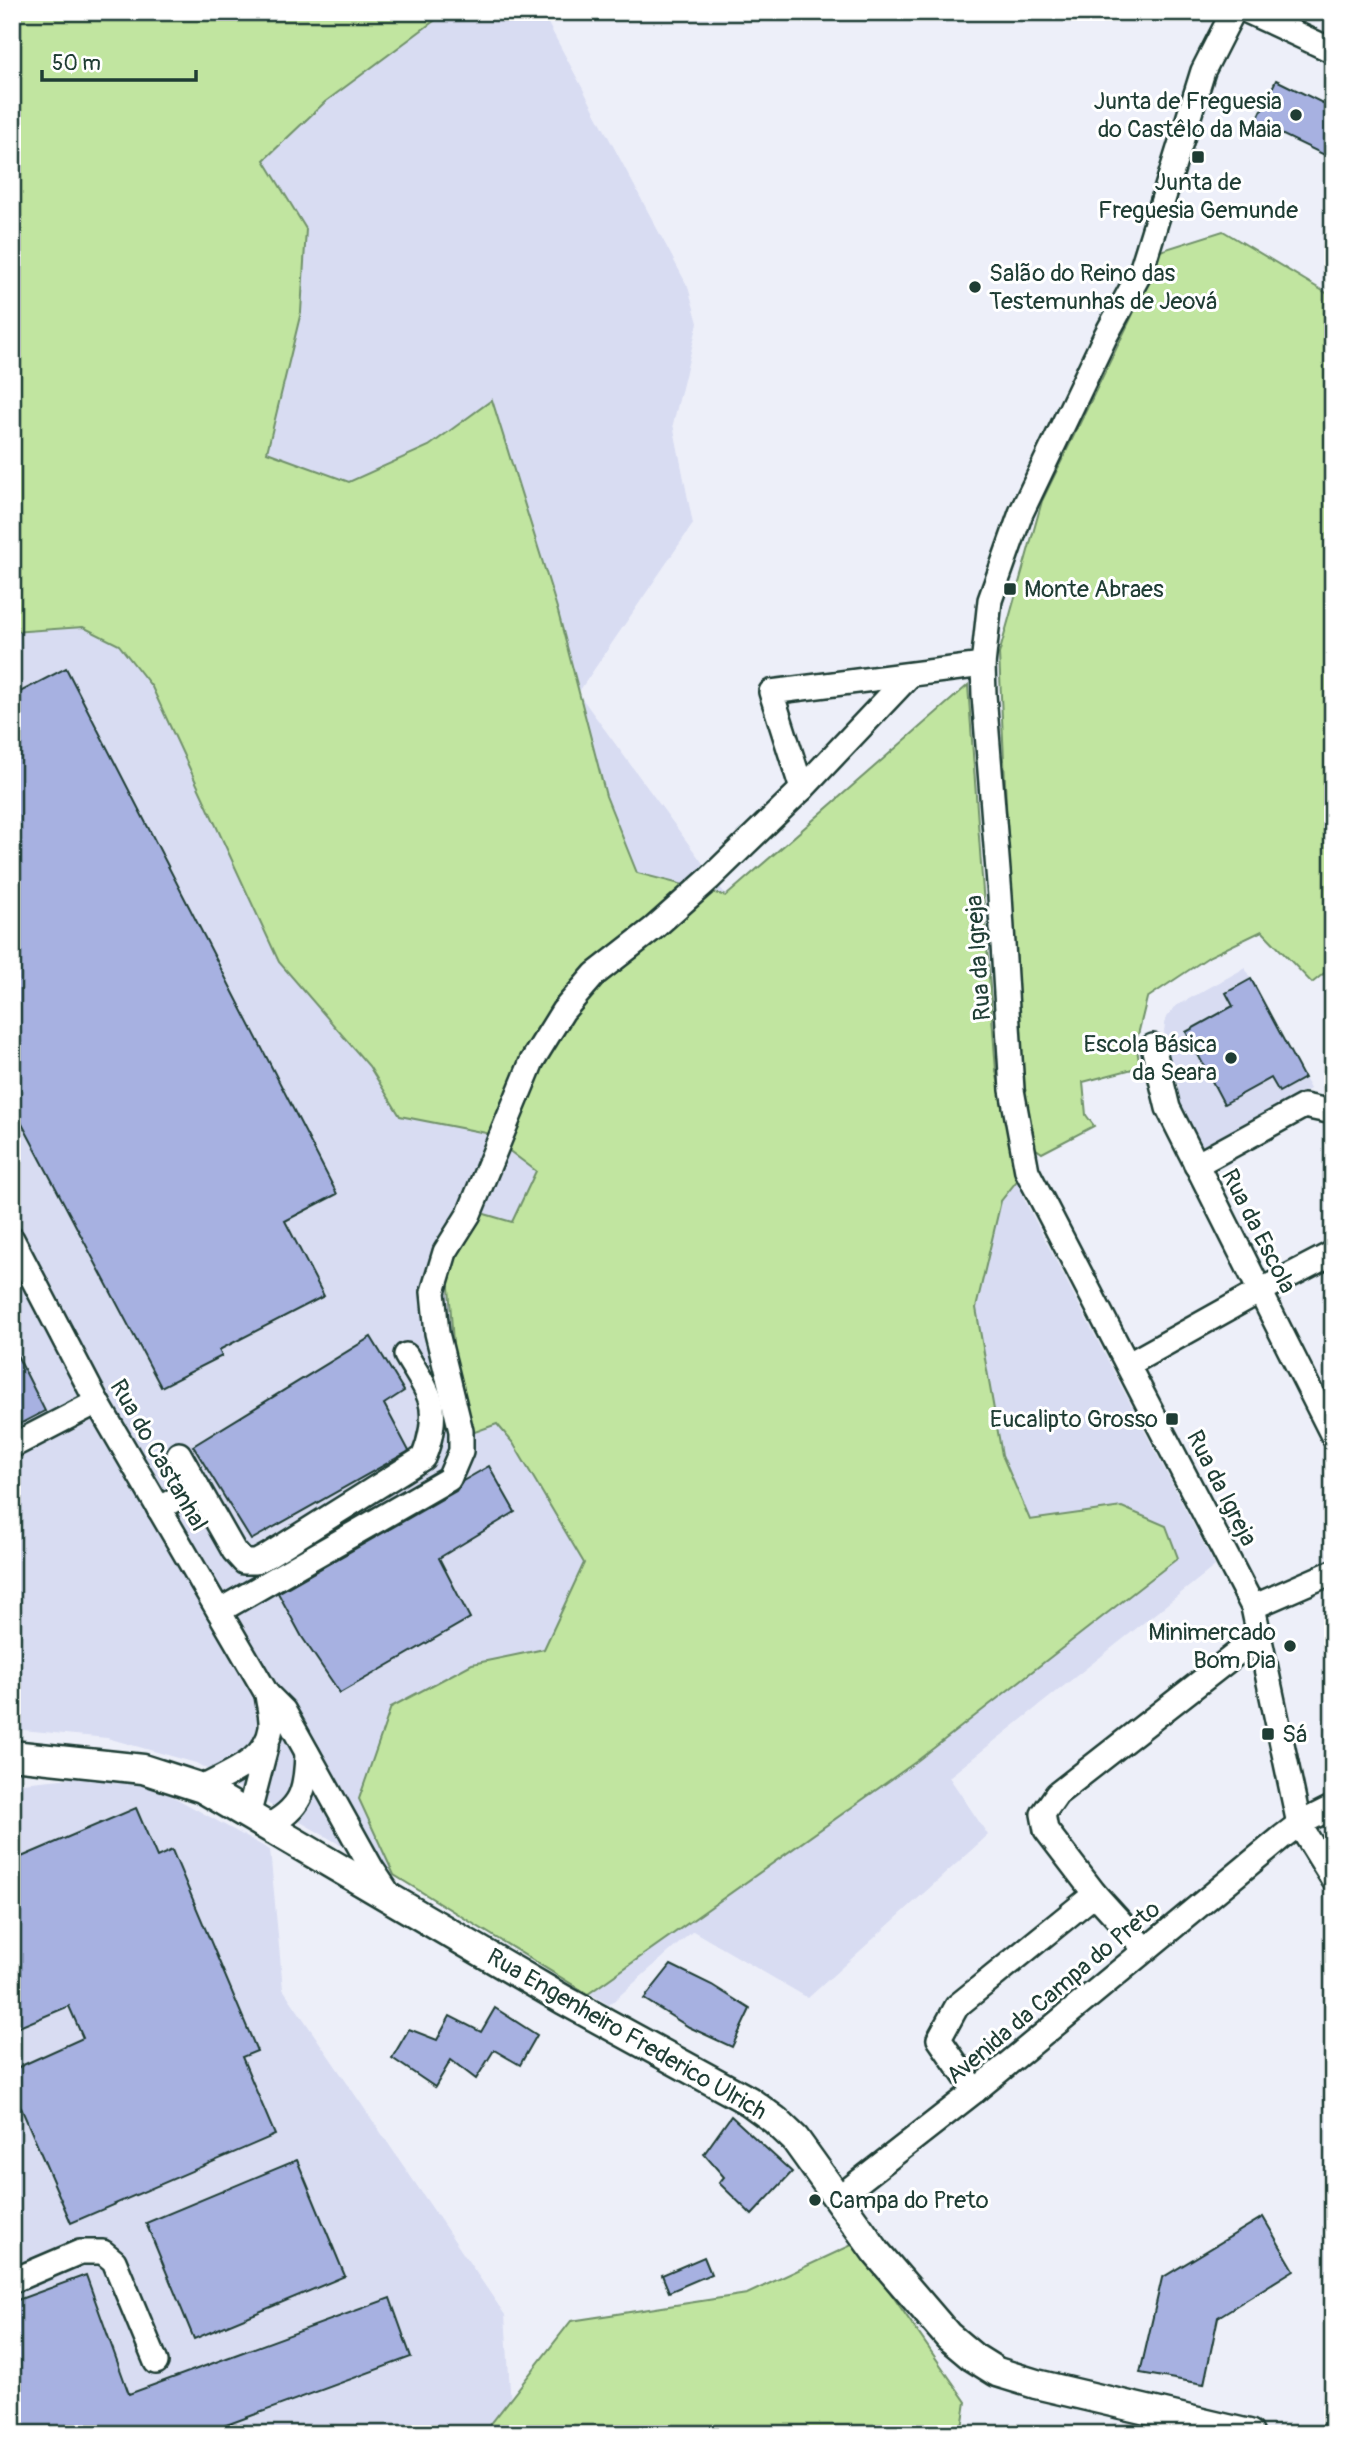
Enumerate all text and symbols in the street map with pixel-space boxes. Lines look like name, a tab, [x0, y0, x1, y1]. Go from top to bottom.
scale bar	[42, 38, 196, 82]
text: 50 m	[52, 50, 101, 77]
place label: Junta de Freguesia do Castêlo da Maia	[1094, 87, 1282, 144]
marker: Junta de Freguesia do Castêlo da Maia	[1288, 107, 1304, 123]
marker: Junta de Freguesia Gemunde	[1190, 149, 1206, 165]
place label: Junta de Freguesia Gemunde	[1098, 168, 1298, 225]
place label: Salão do Reino das Testemunhas de Jeová	[989, 259, 1217, 316]
marker: Salão do Reino das Testemunhas de Jeová	[967, 279, 983, 295]
place label: Monte Abraes	[1024, 575, 1164, 604]
marker: Monte Abraes	[1002, 581, 1018, 597]
street label: Rua da Igreja	[960, 894, 997, 1022]
place label: Escola Básica da Seara	[1083, 1030, 1217, 1087]
marker: Escola Básica da Seara	[1223, 1050, 1239, 1066]
street label: Rua da Escola	[1215, 1164, 1302, 1298]
street label: Rua do Castanhal	[103, 1374, 214, 1536]
place label: Eucalipto Grosso	[990, 1405, 1158, 1434]
marker: Eucalipto Grosso	[1164, 1411, 1180, 1427]
street label: Rua da Igreja	[1180, 1426, 1263, 1551]
place label: Minimercado Bom Dia	[1148, 1618, 1276, 1675]
marker: Minimercado Bom Dia	[1282, 1638, 1298, 1654]
place label: Sá	[1282, 1720, 1307, 1749]
marker: Sá	[1260, 1726, 1276, 1742]
street label: Avenida da Campa do Preto	[941, 1894, 1166, 2090]
street label: Rua Engenheiro Frederico Ulrich	[482, 1942, 772, 2127]
place label: Campa do Preto	[829, 2186, 989, 2215]
marker: Campa do Preto	[807, 2192, 823, 2208]

